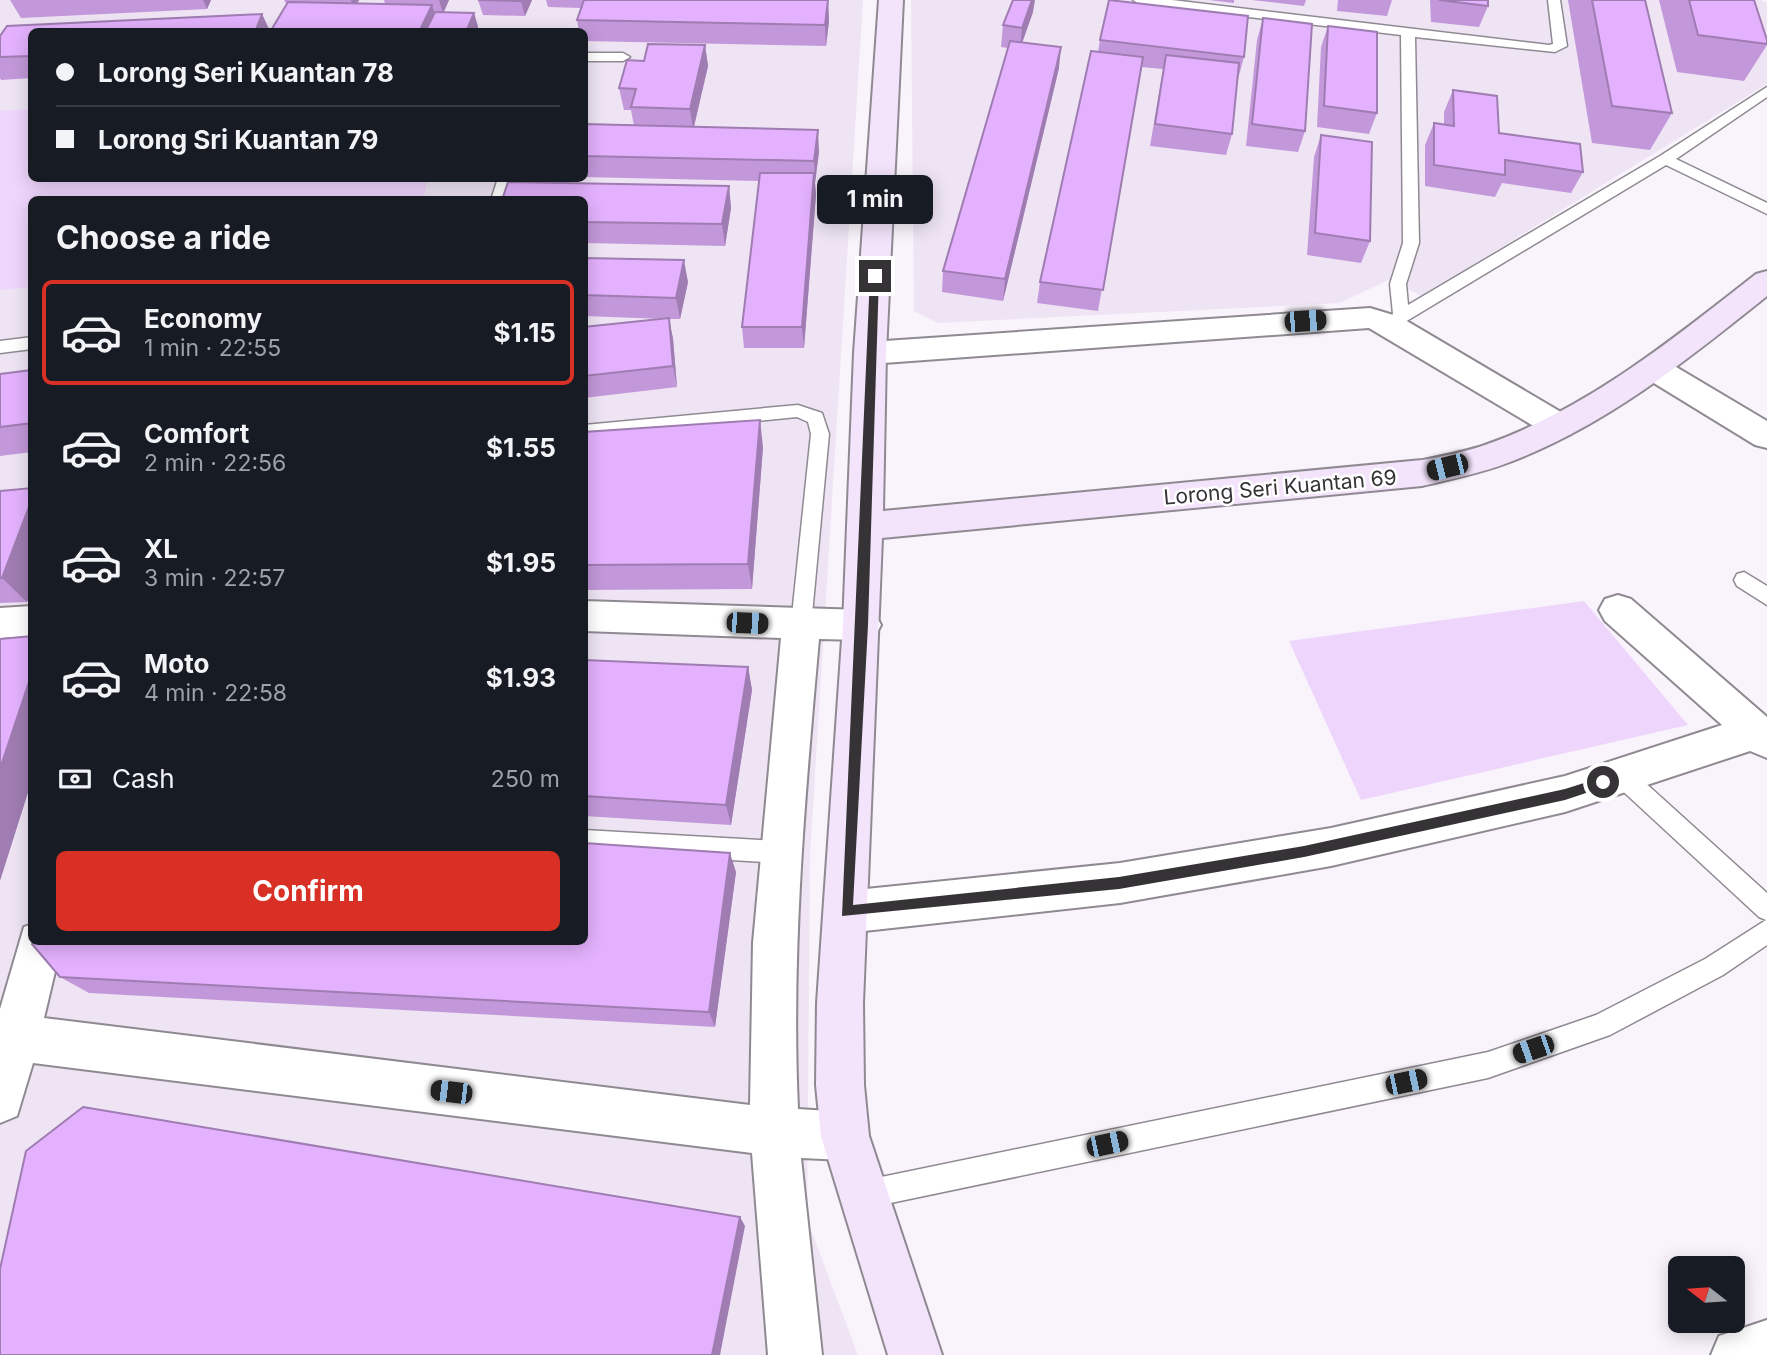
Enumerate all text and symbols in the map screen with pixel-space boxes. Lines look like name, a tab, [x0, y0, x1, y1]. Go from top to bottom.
text: Lorong Seri Kuantan 78	[98, 57, 394, 88]
text: Lorong Sri Kuantan 79	[98, 124, 378, 155]
callout: 1 min	[817, 174, 933, 224]
text: 1 min	[847, 185, 903, 213]
text: Choose a ride	[56, 218, 271, 257]
route end	[859, 260, 891, 292]
icon: car	[60, 301, 123, 364]
text: Economy	[144, 303, 262, 334]
car	[1284, 309, 1327, 333]
text: $1.15	[494, 317, 556, 348]
text: 1 min · 22:55	[144, 334, 281, 362]
icon: car	[60, 416, 123, 479]
text: Comfort	[144, 418, 249, 449]
text: $1.55	[486, 432, 556, 463]
text: 2 min · 22:56	[144, 449, 286, 477]
car	[1425, 452, 1470, 482]
street label: Lorong Seri Kuantan 69	[1162, 464, 1398, 510]
icon: car	[60, 531, 123, 594]
text: XL	[144, 533, 178, 564]
text: $1.95	[486, 547, 556, 578]
text: 3 min · 22:57	[144, 564, 285, 592]
car	[726, 612, 769, 634]
icon: car	[60, 646, 123, 709]
text: Moto	[144, 648, 209, 679]
text: $1.93	[486, 662, 556, 693]
text: 4 min · 22:58	[144, 679, 287, 707]
icon: cash	[56, 760, 94, 798]
text: Cash	[112, 763, 175, 794]
text: 250 m	[491, 765, 560, 793]
route start	[1587, 766, 1619, 798]
button: Confirm	[56, 851, 560, 931]
car	[1510, 1032, 1557, 1066]
car	[1384, 1067, 1429, 1097]
car	[429, 1079, 474, 1105]
car	[1085, 1129, 1130, 1159]
north arrow	[1668, 1256, 1745, 1334]
map controls	[1668, 1256, 1745, 1333]

